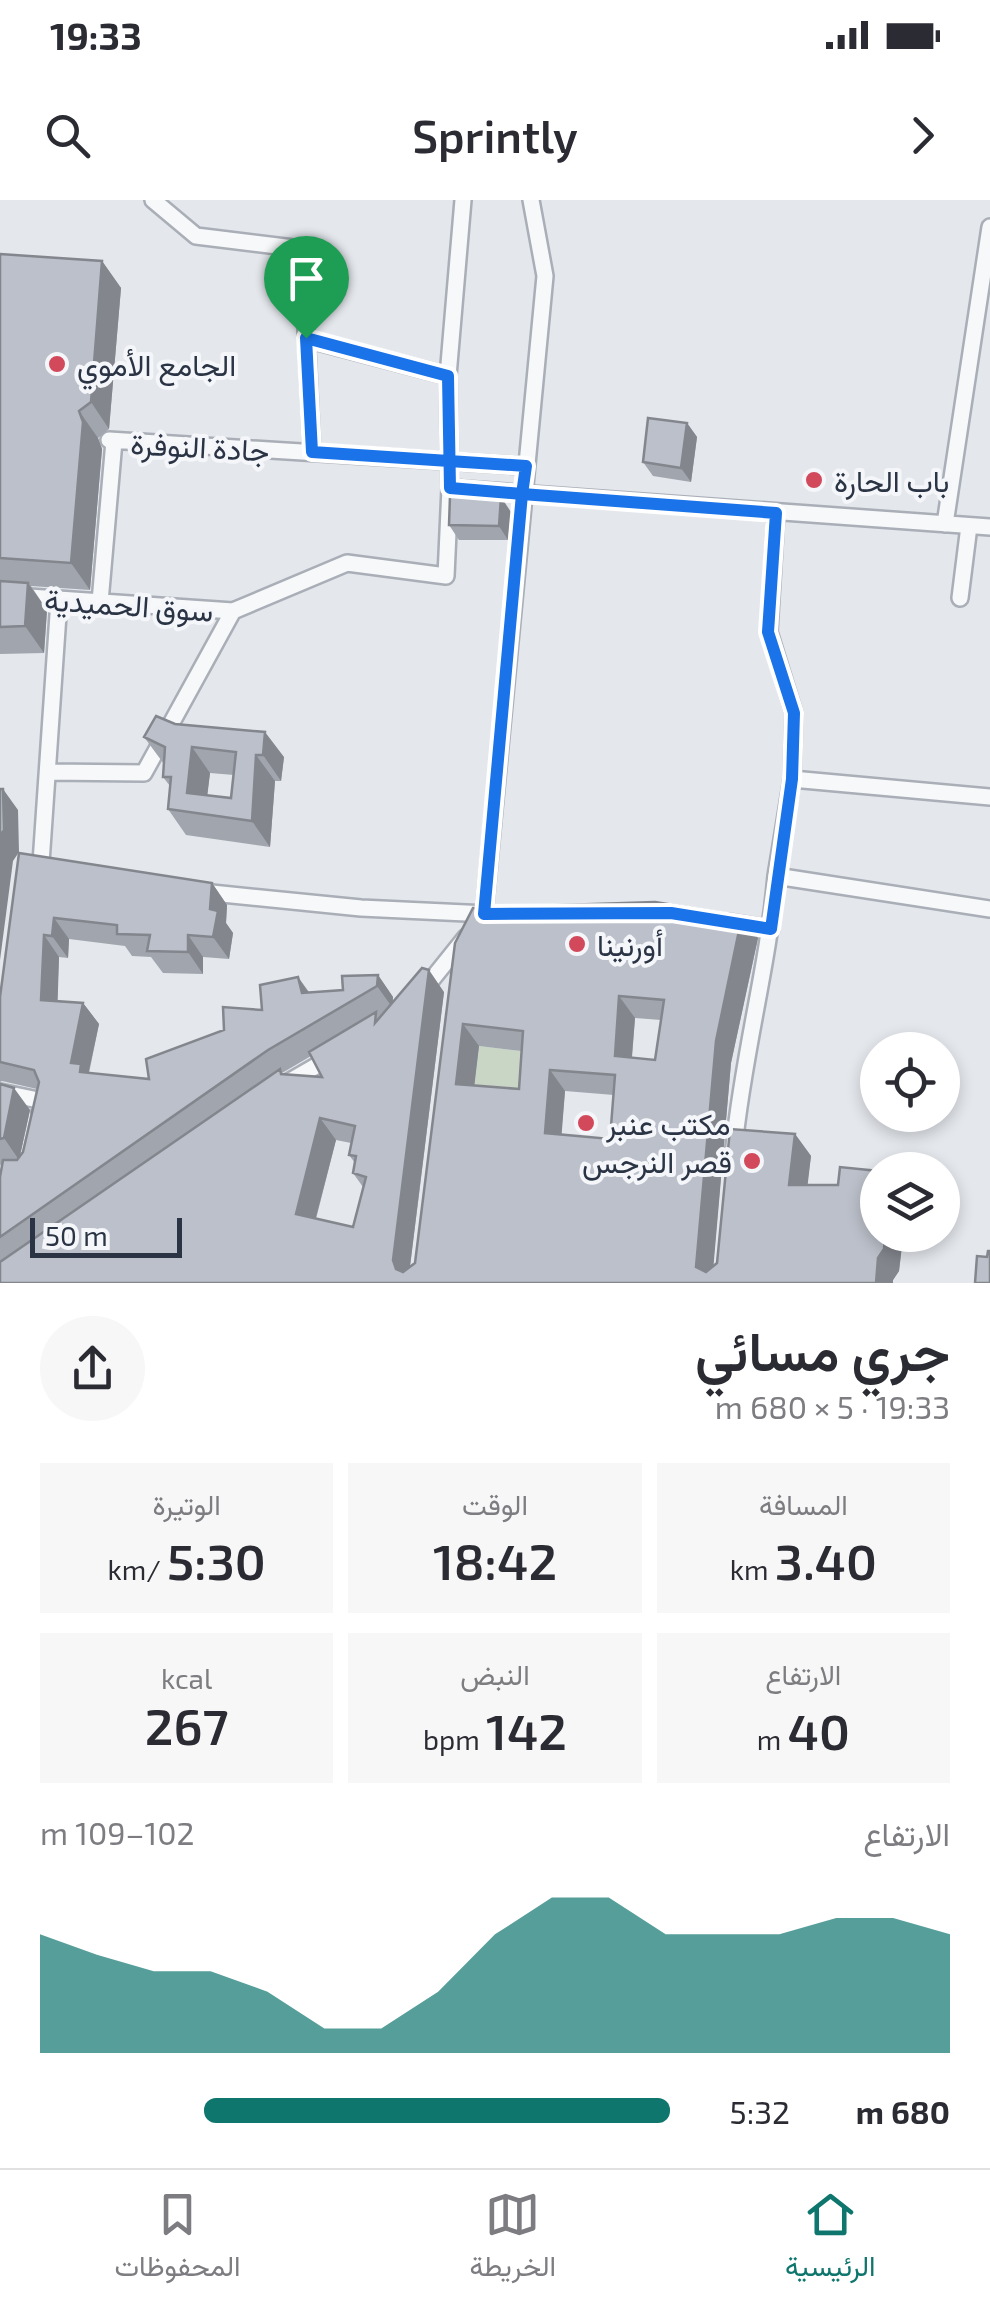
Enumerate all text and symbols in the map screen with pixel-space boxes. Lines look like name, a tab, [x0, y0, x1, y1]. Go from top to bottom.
text: 19:33	[50, 12, 142, 58]
icon: search	[40, 108, 95, 163]
text: Sprintly	[412, 108, 578, 162]
icon: forward	[895, 108, 950, 163]
pin	[264, 236, 349, 339]
icon: arrive	[279, 251, 334, 306]
place label: الجامع الأموي	[77, 346, 236, 390]
marker: الجامع الأموي	[46, 353, 68, 375]
street label: جادة النوفرة	[130, 424, 270, 470]
place label: باب الحارة	[834, 462, 949, 500]
marker: باب الحارة	[803, 469, 825, 491]
street label: سوق الحميدية	[43, 580, 215, 630]
place label: أورنينا	[597, 926, 663, 964]
marker: أورنينا	[566, 933, 588, 955]
map controls	[860, 1032, 960, 1252]
button: locate	[860, 1032, 960, 1132]
place label: مكتب عنبر	[605, 1105, 730, 1143]
marker: مكتب عنبر	[575, 1112, 597, 1134]
place label: قصر النرجس	[582, 1143, 732, 1181]
marker: قصر النرجس	[741, 1150, 763, 1172]
button: layers	[860, 1152, 960, 1252]
scale bar	[30, 1213, 182, 1258]
text: 50 m	[45, 1218, 108, 1252]
button: share	[40, 1316, 145, 1421]
text: جري مسائي	[695, 1316, 950, 1382]
text: 19:33 · 5 × 680 m	[715, 1387, 950, 1425]
text: الوتيرة	[152, 1487, 221, 1521]
text: الوقت	[462, 1487, 528, 1521]
text: المسافة	[759, 1487, 848, 1521]
text: 5:30	[167, 1530, 266, 1590]
text: 18:42	[433, 1530, 557, 1590]
text: 3.40	[775, 1530, 877, 1590]
text: /km	[108, 1552, 167, 1586]
text: km	[730, 1552, 775, 1586]
text: النبض	[460, 1657, 530, 1691]
text: الارتفاع	[765, 1657, 841, 1691]
text: kcal	[161, 1661, 212, 1695]
text: 267	[145, 1695, 229, 1755]
text: 142	[486, 1700, 567, 1760]
text: 40	[788, 1700, 850, 1760]
text: bpm	[423, 1722, 486, 1756]
text: m	[757, 1722, 788, 1756]
text: 102–109 m	[40, 1813, 195, 1851]
text: الارتفاع	[863, 1814, 950, 1852]
text: 5:32	[730, 2092, 790, 2130]
text: 680 m	[856, 2092, 950, 2130]
tab: المحفوظات	[114, 2187, 241, 2291]
tab: الخريطة	[470, 2187, 556, 2291]
tab: الرئيسية	[785, 2187, 876, 2291]

